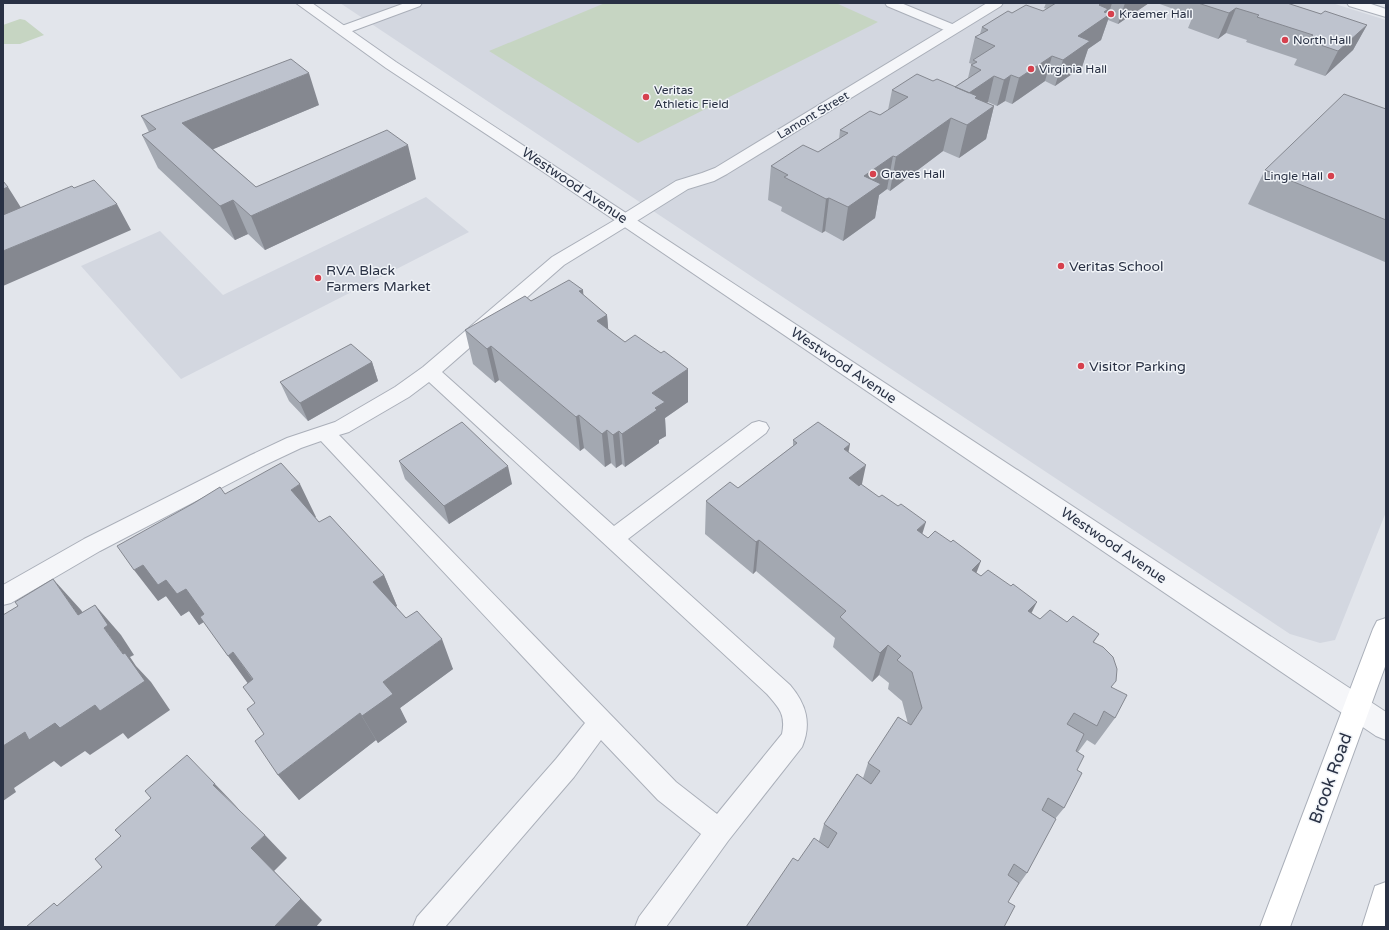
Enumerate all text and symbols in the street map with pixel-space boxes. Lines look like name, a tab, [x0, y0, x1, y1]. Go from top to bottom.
place label: Kraemer Hall	[1119, 7, 1192, 21]
marker: Kraemer Hall	[1106, 9, 1116, 19]
place label: North Hall	[1293, 33, 1351, 47]
marker: North Hall	[1280, 35, 1290, 45]
place label: Virginia Hall	[1039, 62, 1107, 76]
marker: Virginia Hall	[1026, 64, 1036, 74]
place label: Veritas Athletic Field	[654, 83, 729, 111]
street label: Lamont Street	[775, 88, 852, 142]
marker: Veritas Athletic Field	[641, 92, 651, 102]
street label: Westwood Avenue	[519, 144, 631, 227]
place label: Graves Hall	[881, 167, 945, 181]
marker: Graves Hall	[868, 169, 878, 179]
place label: Lingle Hall	[1264, 169, 1323, 183]
marker: Lingle Hall	[1326, 171, 1336, 181]
place label: Veritas School	[1069, 258, 1163, 275]
marker: Veritas School	[1056, 261, 1066, 271]
place label: RVA Black Farmers Market	[326, 262, 431, 295]
marker: RVA Black Farmers Market	[313, 273, 323, 283]
street label: Westwood Avenue	[788, 324, 900, 407]
place label: Visitor Parking	[1089, 358, 1186, 375]
marker: Visitor Parking	[1076, 361, 1086, 371]
street label: Westwood Avenue	[1058, 504, 1170, 587]
street label: Brook Road	[1304, 730, 1357, 826]

